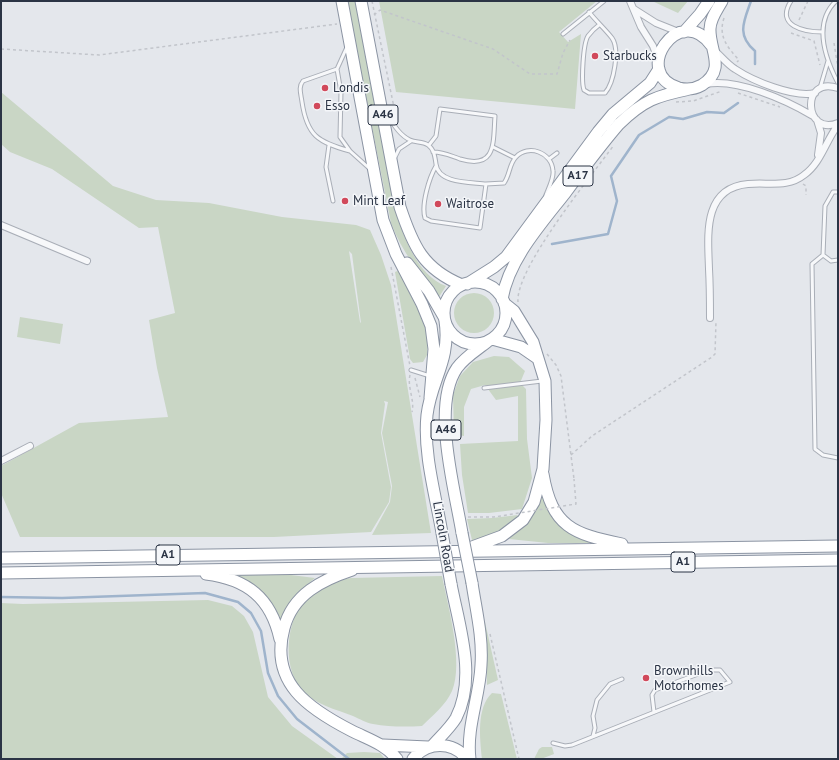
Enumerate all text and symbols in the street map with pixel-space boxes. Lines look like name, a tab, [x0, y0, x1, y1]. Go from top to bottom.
place label: Starbucks	[603, 48, 657, 64]
marker: Starbucks	[590, 51, 600, 61]
place label: Londis	[333, 80, 369, 96]
marker: Londis	[320, 83, 330, 93]
place label: Esso	[325, 98, 350, 114]
marker: Esso	[312, 101, 322, 111]
road number: A46	[368, 105, 398, 125]
road number: A17	[563, 166, 593, 186]
place label: Mint Leaf	[353, 193, 405, 209]
marker: Mint Leaf	[340, 196, 350, 206]
place label: Waitrose	[446, 196, 494, 212]
marker: Waitrose	[433, 199, 443, 209]
road number: A46	[431, 420, 461, 440]
street label: Lincoln Road	[429, 500, 457, 574]
road number: A1	[156, 545, 180, 565]
road number: A1	[671, 552, 695, 572]
place label: Brownhills Motorhomes	[654, 663, 724, 694]
marker: Brownhills Motorhomes	[641, 673, 651, 683]

